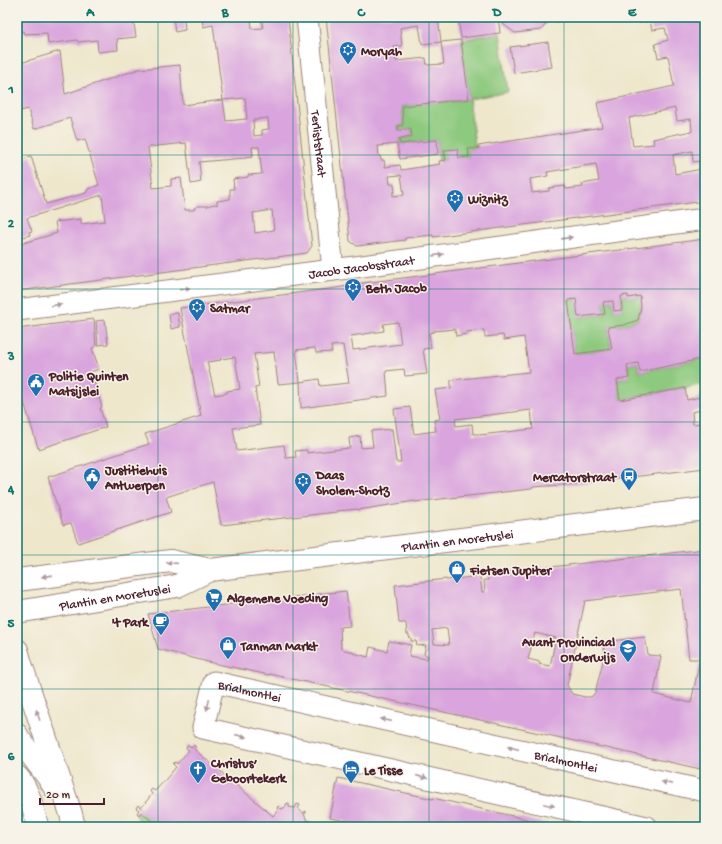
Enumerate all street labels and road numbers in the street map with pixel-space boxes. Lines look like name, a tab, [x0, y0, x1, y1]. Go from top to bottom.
street label: Terliststraat	[307, 109, 329, 179]
street label: Jacob Jacobsstraat	[308, 254, 417, 283]
street label: Plantin en Moretuslei	[400, 528, 515, 556]
street label: Plantin en Moretuslei	[57, 582, 172, 615]
street label: Brialmontlei	[215, 678, 282, 707]
street label: Brialmontlei	[532, 748, 599, 777]

